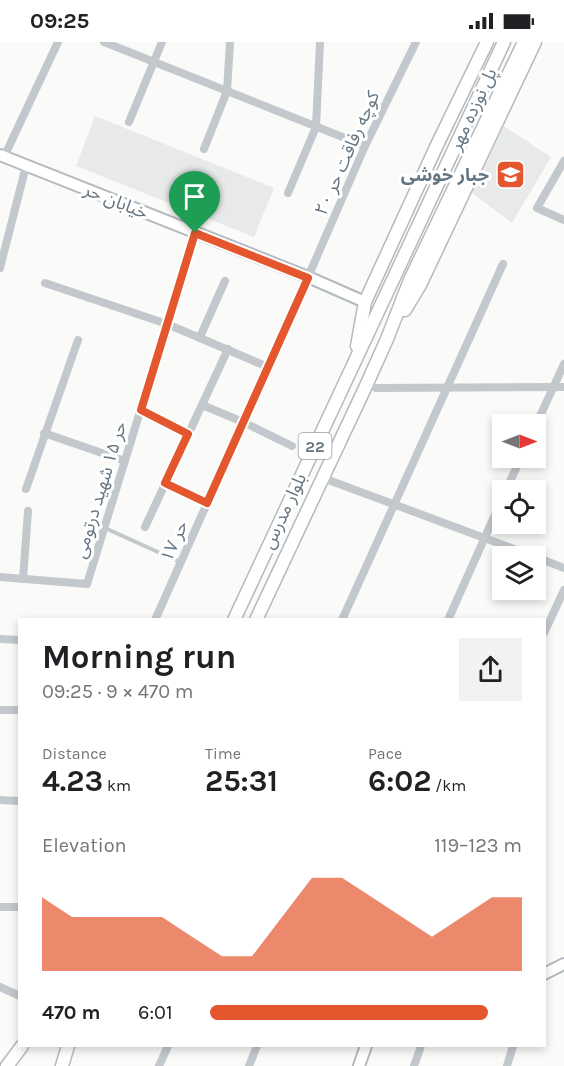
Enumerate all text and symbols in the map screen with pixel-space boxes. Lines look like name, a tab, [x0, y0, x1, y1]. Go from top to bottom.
text: 09:25	[30, 8, 89, 34]
street label: پل نوزده مهر	[444, 64, 502, 155]
street label: کوچه رفاقت حر ۲۰	[310, 87, 384, 218]
school or university icon: جبار خوشی	[494, 159, 526, 191]
place label: جبار خوشی	[401, 164, 489, 186]
pin	[169, 171, 220, 233]
street label: خیابان حر	[80, 178, 151, 224]
icon: arrive	[178, 180, 211, 213]
north arrow	[492, 414, 546, 468]
map controls	[492, 414, 546, 600]
street label: حر ۱۵ شهید درتومی	[69, 419, 131, 561]
road number: 22	[298, 433, 332, 459]
street label: بلوار مدرس	[257, 470, 311, 552]
button: locate	[492, 480, 546, 534]
street label: حر ۱۷	[155, 517, 193, 565]
button: layers	[492, 546, 546, 600]
text: Morning run	[42, 638, 236, 676]
button: share	[459, 638, 522, 701]
text: 09:25 · 9 × 470 m	[42, 680, 194, 703]
text: Distance	[42, 744, 107, 763]
text: Time	[205, 744, 241, 763]
text: Pace	[368, 744, 402, 763]
text: 4.23	[42, 763, 103, 799]
text: 25:31	[205, 763, 278, 799]
text: 6:02	[368, 763, 431, 799]
text: km	[103, 776, 131, 795]
text: /km	[431, 776, 466, 795]
text: Elevation	[42, 834, 127, 857]
text: 119–123 m	[434, 834, 522, 857]
text: 470 m	[42, 1001, 101, 1024]
text: 6:01	[138, 1001, 173, 1024]

